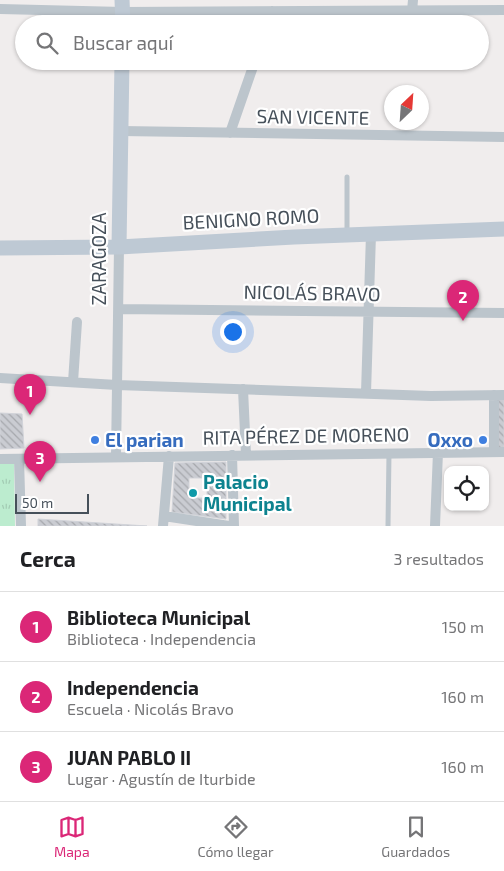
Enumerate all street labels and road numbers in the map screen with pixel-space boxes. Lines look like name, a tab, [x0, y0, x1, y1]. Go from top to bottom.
street label: SAN VICENTE	[256, 104, 370, 129]
street label: BENIGNO ROMO	[182, 203, 320, 234]
street label: ZARAGOZA	[87, 212, 110, 306]
street label: NICOLÁS BRAVO	[243, 280, 381, 305]
street label: RITA PÉREZ DE MORENO	[202, 422, 410, 449]

